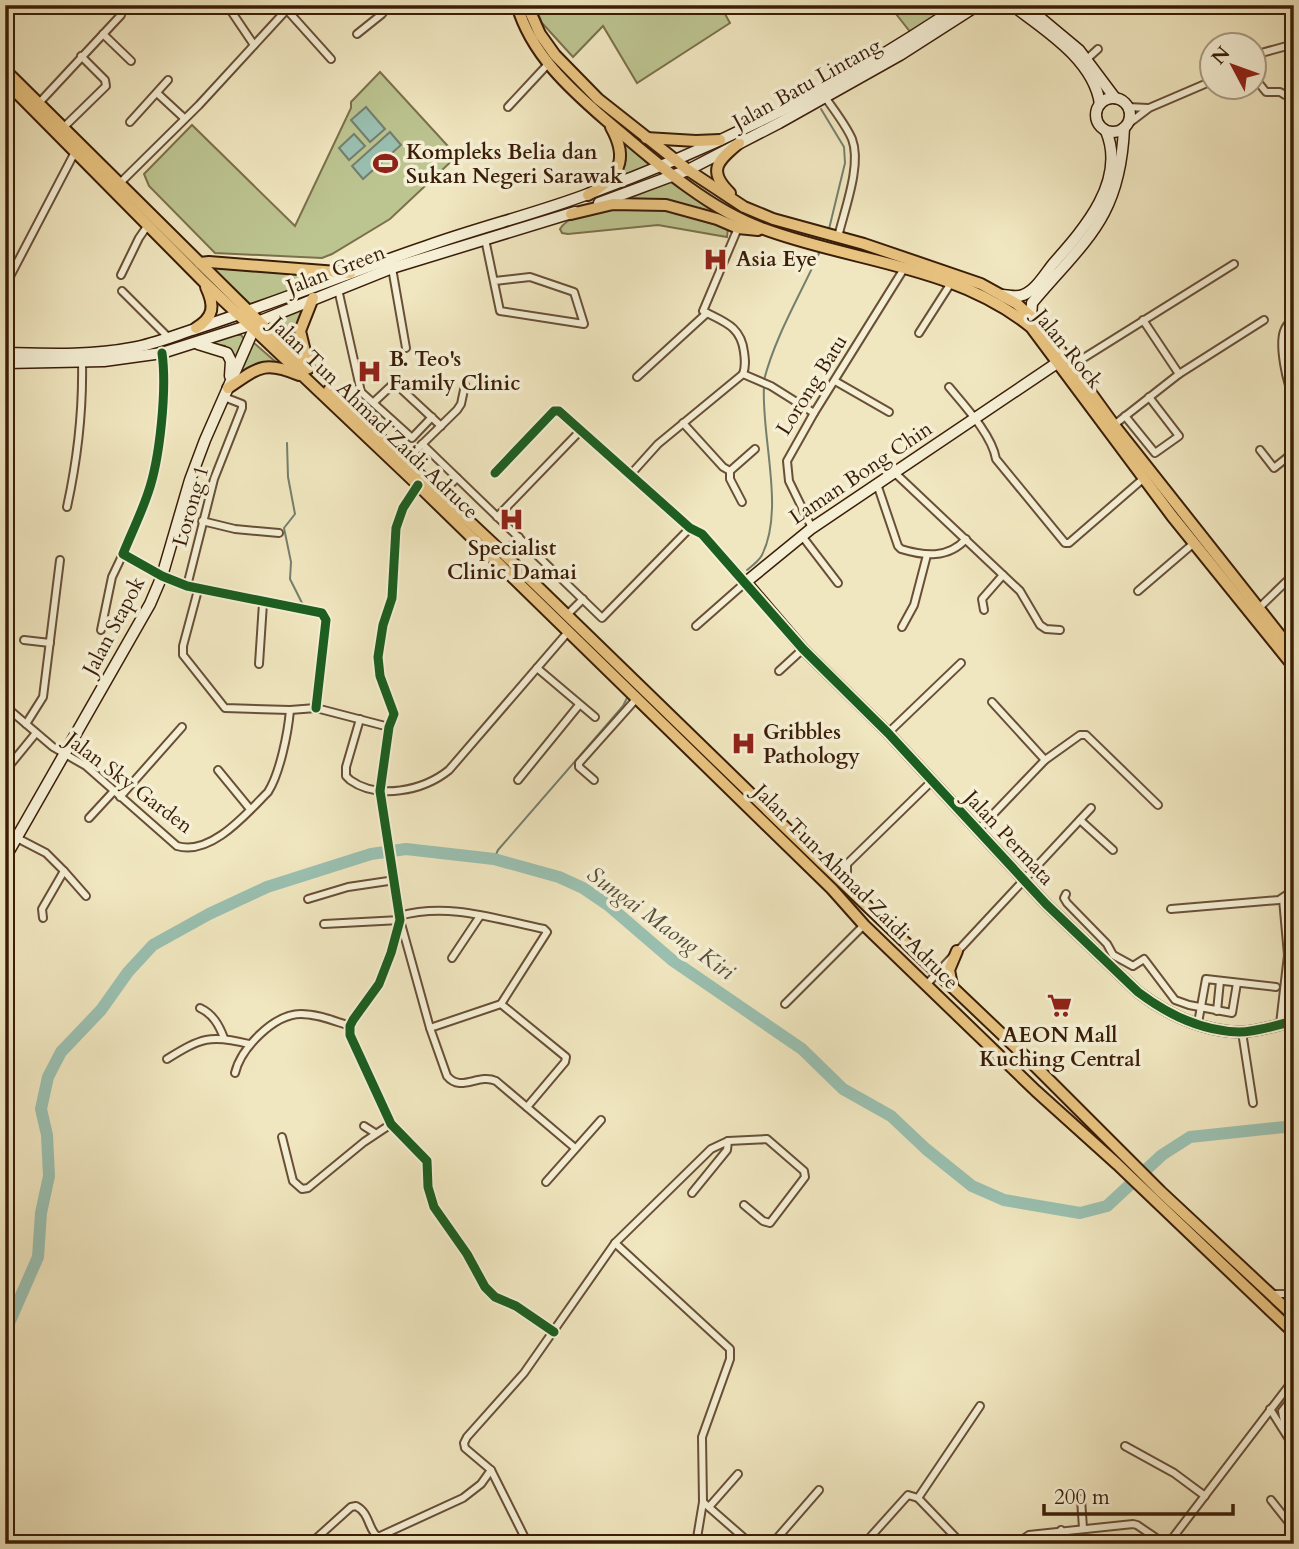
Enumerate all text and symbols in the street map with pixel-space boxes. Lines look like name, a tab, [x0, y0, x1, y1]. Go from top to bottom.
street label: Jalan Batu Lintang	[725, 31, 887, 138]
north arrow	[1198, 32, 1268, 102]
text: N	[1206, 40, 1236, 70]
place label: Kompleks Belia dan Sukan Negeri Sarawak	[406, 138, 623, 191]
sports icon: Kompleks Belia dan Sukan Negeri Sarawak	[372, 150, 400, 178]
street label: Jalan Green	[280, 238, 390, 303]
hospital icon: Asia Eye	[702, 245, 730, 273]
place label: Asia Eye	[736, 245, 817, 274]
street label: Jalan Rock	[1025, 301, 1110, 396]
street label: Jalan Tun Ahmad Zaidi Adruce	[261, 308, 485, 526]
street label: Lorong Batu	[770, 329, 854, 441]
place label: B. Teo's Family Clinic	[389, 345, 520, 398]
hospital icon: B. Teo's Family Clinic	[355, 357, 383, 385]
street label: Laman Bong Chin	[784, 414, 938, 532]
street label: Lorong 1	[166, 462, 216, 550]
hospital icon: Specialist Clinic Damai	[498, 505, 526, 533]
place label: Specialist Clinic Damai	[447, 534, 577, 587]
street label: Jalan Stapok	[74, 571, 153, 683]
place label: Gribbles Pathology	[763, 718, 860, 771]
street label: Jalan Sky Garden	[57, 724, 199, 841]
hospital icon: Gribbles Pathology	[729, 730, 757, 758]
street label: Jalan Tun Ahmad Zaidi Adruce	[745, 776, 965, 996]
street label: Jalan Permata	[955, 782, 1061, 892]
water label: Sungai Maong Kiri	[581, 859, 742, 988]
supermarket icon: AEON Mall Kuching Central	[1046, 992, 1074, 1020]
place label: AEON Mall Kuching Central	[979, 1021, 1141, 1074]
scale bar	[1044, 1472, 1232, 1516]
text: 200 m	[1054, 1483, 1110, 1512]

